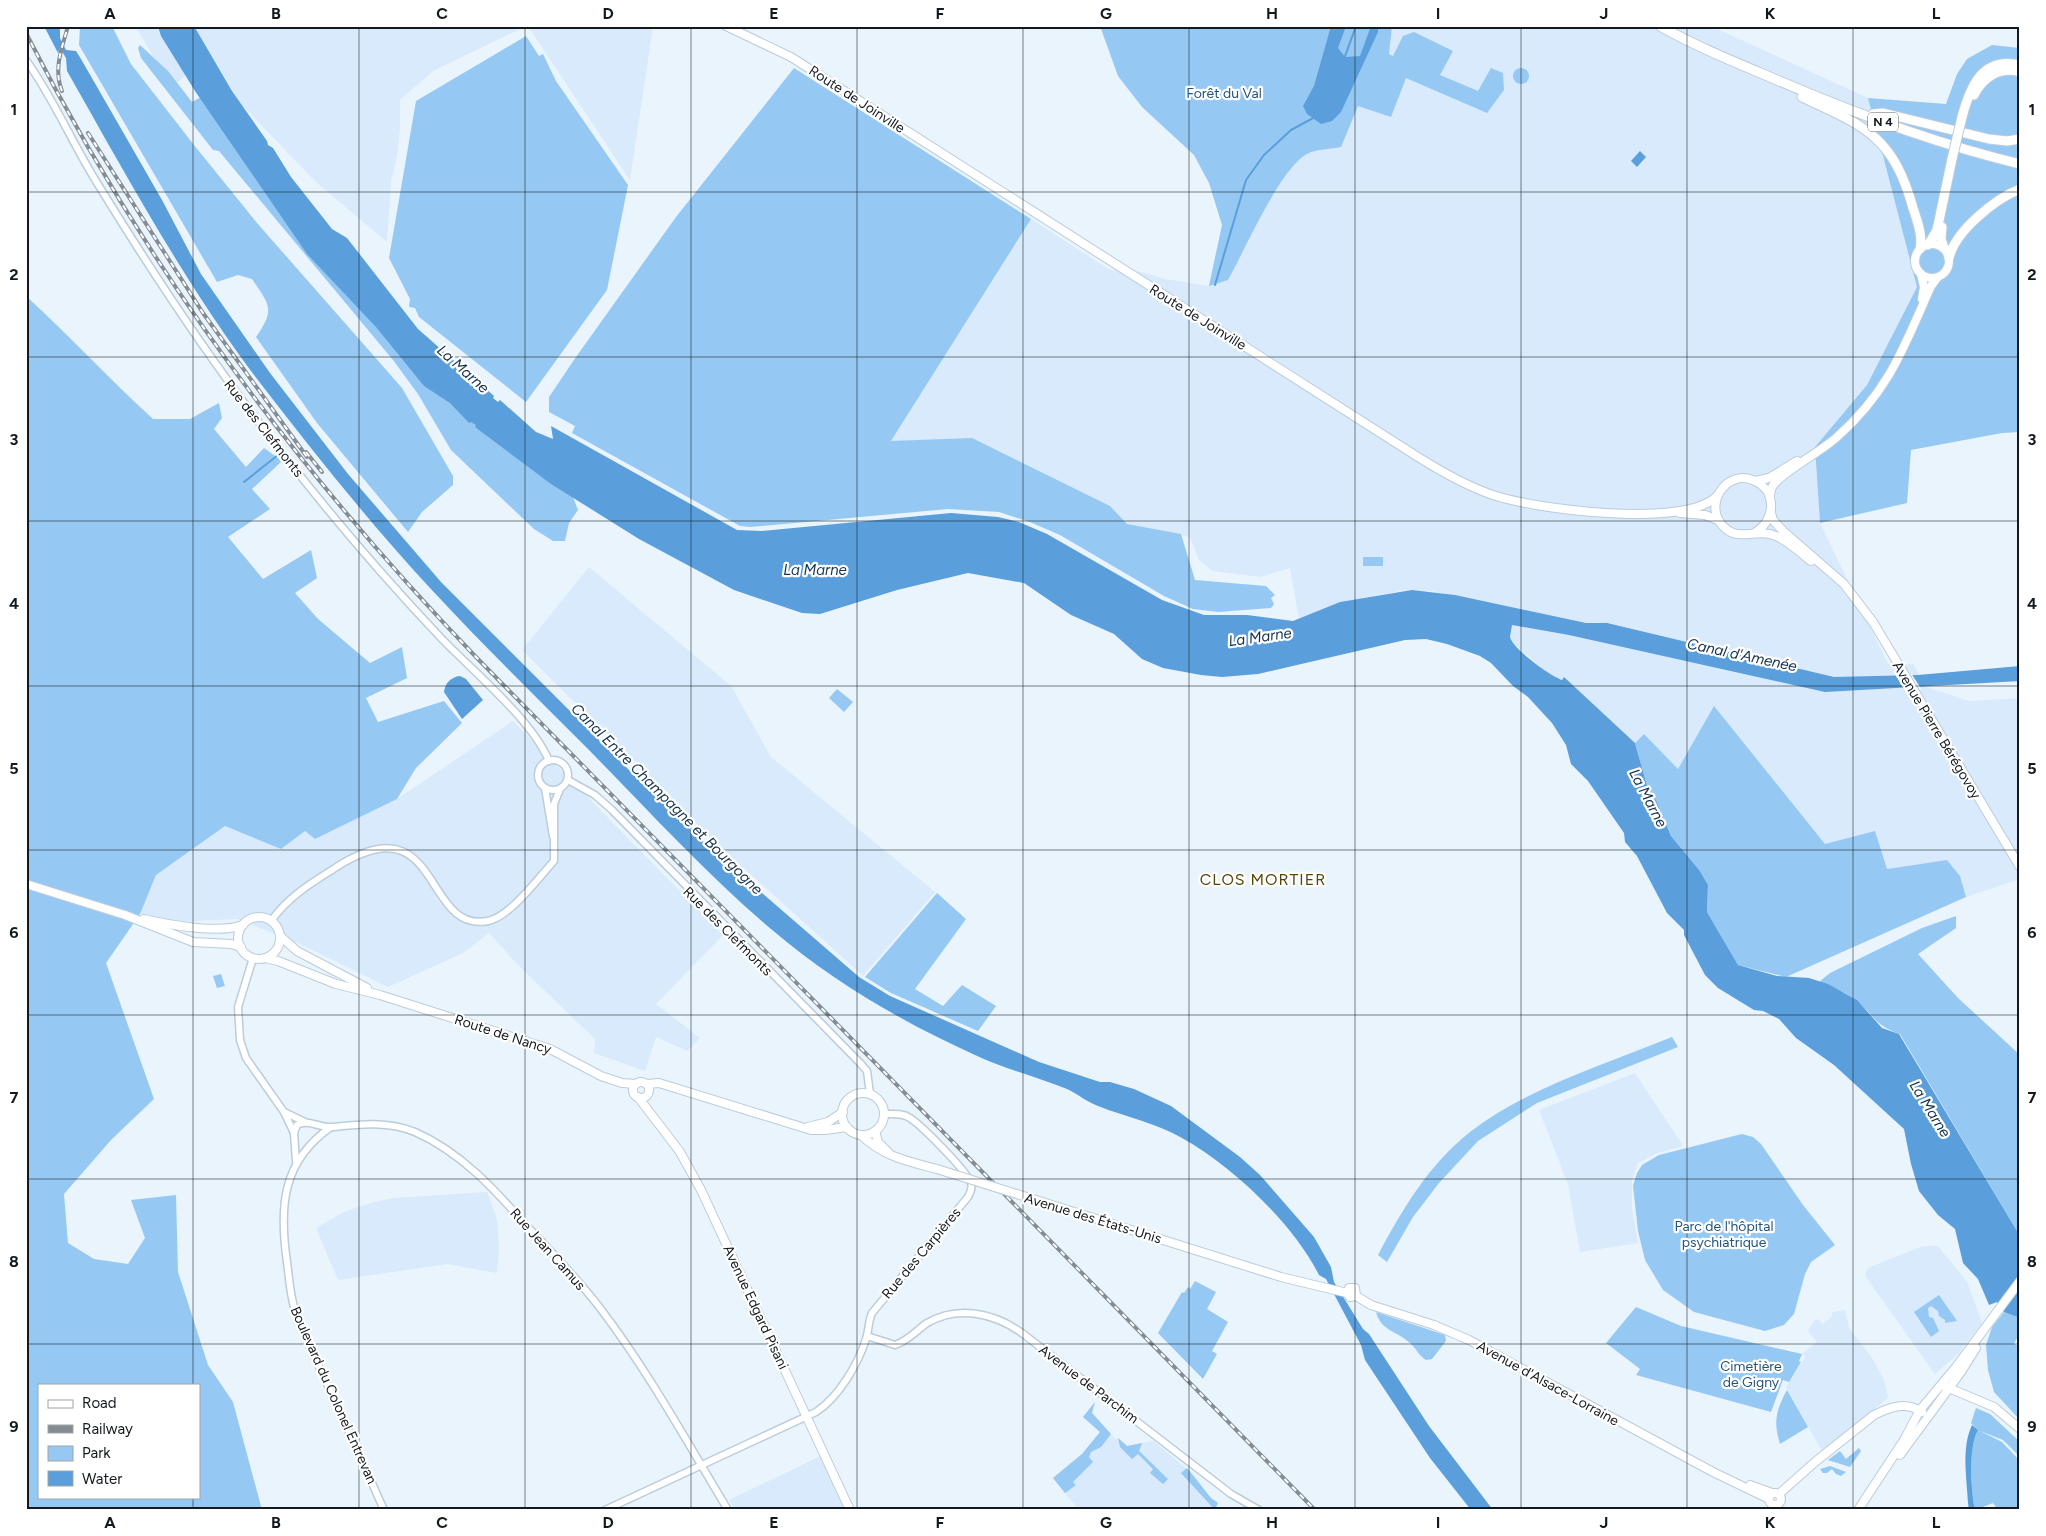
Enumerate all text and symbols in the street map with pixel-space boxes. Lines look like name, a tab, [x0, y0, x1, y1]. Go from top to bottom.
text: A	[104, 4, 116, 23]
text: B	[271, 4, 281, 23]
text: C	[436, 4, 448, 23]
text: D	[602, 4, 614, 23]
text: E	[769, 4, 779, 23]
text: F	[936, 4, 945, 23]
text: G	[1100, 4, 1112, 23]
text: H	[1266, 4, 1278, 23]
text: I	[1436, 4, 1440, 23]
text: J	[1600, 4, 1608, 23]
text: K	[1765, 4, 1776, 23]
text: L	[1932, 4, 1941, 23]
street label: Route de Joinville	[806, 62, 908, 137]
park label: Forêt du Val	[1186, 85, 1262, 102]
text: 1	[11, 100, 17, 119]
text: 1	[2029, 100, 2035, 119]
road number: N 4	[1868, 112, 1898, 132]
text: 2	[9, 265, 19, 284]
text: 2	[2027, 265, 2037, 284]
street label: Route de Joinville	[1146, 281, 1250, 354]
water label: La Marne	[433, 341, 493, 397]
street label: Rue des Clefmonts	[220, 376, 307, 480]
text: 3	[10, 430, 19, 449]
text: 3	[2028, 430, 2037, 449]
water label: La Marne	[783, 561, 847, 579]
text: 4	[9, 594, 19, 613]
text: 4	[2027, 594, 2037, 613]
water label: La Marne	[1227, 624, 1293, 650]
water label: Canal d'Amenée	[1686, 635, 1798, 675]
street label: Avenue Pierre Bérégovoy	[1889, 658, 1985, 803]
water label: Canal Entre Champagne et Bourgogne	[568, 700, 766, 898]
text: 5	[9, 759, 19, 778]
text: 5	[2027, 759, 2037, 778]
water label: La Marne	[1625, 766, 1671, 830]
district label: CLOS MORTIER	[1200, 870, 1326, 889]
street label: Rue des Clefmonts	[680, 883, 776, 979]
text: 6	[9, 923, 19, 942]
text: 6	[2027, 923, 2037, 942]
street label: Route de Nancy	[452, 1011, 554, 1058]
water label: La Marne	[1906, 1077, 1954, 1141]
text: 7	[10, 1088, 19, 1107]
text: 7	[2028, 1088, 2037, 1107]
street label: Avenue des États-Unis	[1022, 1190, 1163, 1247]
street label: Rue des Carpières	[878, 1204, 964, 1302]
street label: Rue Jean Camus	[506, 1205, 589, 1294]
park label: Parc de l'hôpital psychiatrique	[1675, 1218, 1774, 1251]
street label: Avenue Edgard Pisani	[719, 1242, 792, 1372]
text: 8	[9, 1252, 19, 1271]
text: 8	[2027, 1252, 2037, 1271]
street label: Boulevard du Colonel Entrevan	[287, 1304, 380, 1487]
street label: Avenue d'Alsace-Lorraine	[1474, 1337, 1622, 1430]
street label: Avenue de Parchim	[1035, 1341, 1142, 1427]
park label: Cimetière de Gigny	[1720, 1358, 1782, 1391]
legend	[38, 1384, 200, 1498]
text: Road	[82, 1394, 117, 1412]
text: 9	[9, 1417, 19, 1436]
text: 9	[2027, 1417, 2037, 1436]
text: Railway	[82, 1420, 133, 1438]
text: Park	[82, 1444, 111, 1462]
text: Water	[82, 1470, 122, 1488]
text: A	[104, 1513, 116, 1532]
text: B	[271, 1513, 281, 1532]
text: C	[436, 1513, 448, 1532]
text: D	[602, 1513, 614, 1532]
text: E	[769, 1513, 779, 1532]
text: F	[936, 1513, 945, 1532]
text: G	[1100, 1513, 1112, 1532]
text: H	[1266, 1513, 1278, 1532]
text: I	[1436, 1513, 1440, 1532]
text: J	[1600, 1513, 1608, 1532]
text: K	[1765, 1513, 1776, 1532]
text: L	[1932, 1513, 1941, 1532]

